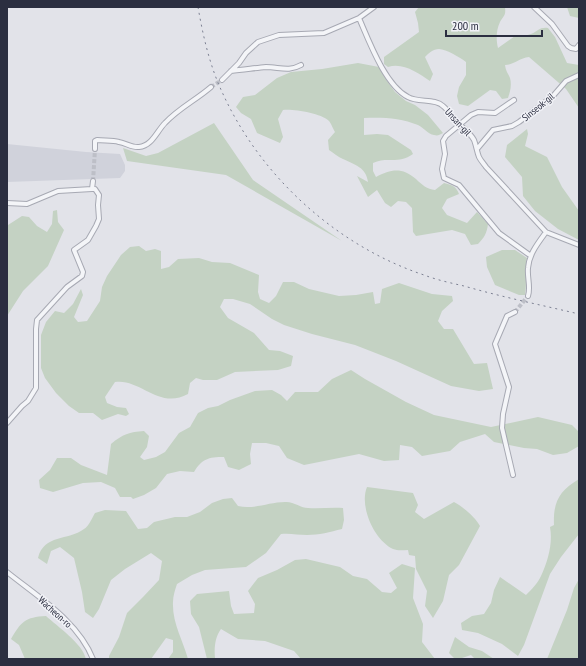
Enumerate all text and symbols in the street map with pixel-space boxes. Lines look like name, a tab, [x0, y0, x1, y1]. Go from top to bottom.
scale bar	[446, 12, 542, 38]
text: 200 m	[452, 18, 479, 33]
street label: Sinseok-gil	[519, 90, 557, 124]
street label: Unsan-gil	[442, 105, 474, 139]
street label: Wacheon-ro	[35, 593, 75, 631]

